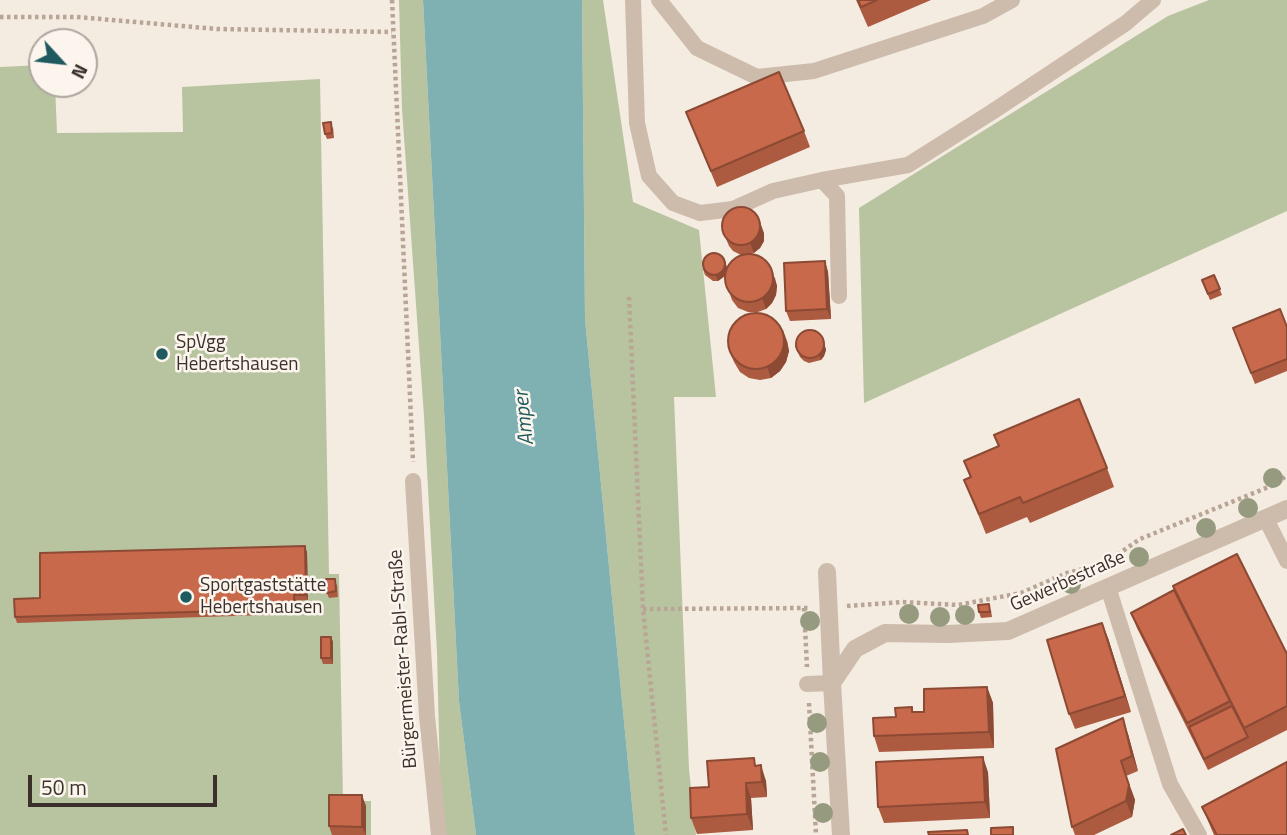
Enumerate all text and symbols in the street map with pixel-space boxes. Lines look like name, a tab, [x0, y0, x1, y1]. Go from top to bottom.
north arrow	[28, 28, 98, 98]
text: N	[64, 59, 96, 84]
place label: SpVgg Hebertshausen	[176, 332, 298, 376]
marker: SpVgg Hebertshausen	[154, 346, 170, 362]
water label: Amper	[510, 389, 540, 447]
street label: Gewerbestraße	[1007, 546, 1129, 618]
street label: Bürgermeister-Rabl-Straße	[385, 549, 423, 769]
place label: Sportgaststätte Hebertshausen	[200, 575, 326, 619]
marker: Sportgaststätte Hebertshausen	[178, 589, 194, 605]
scale bar	[32, 762, 220, 806]
text: 50 m	[41, 771, 87, 803]

